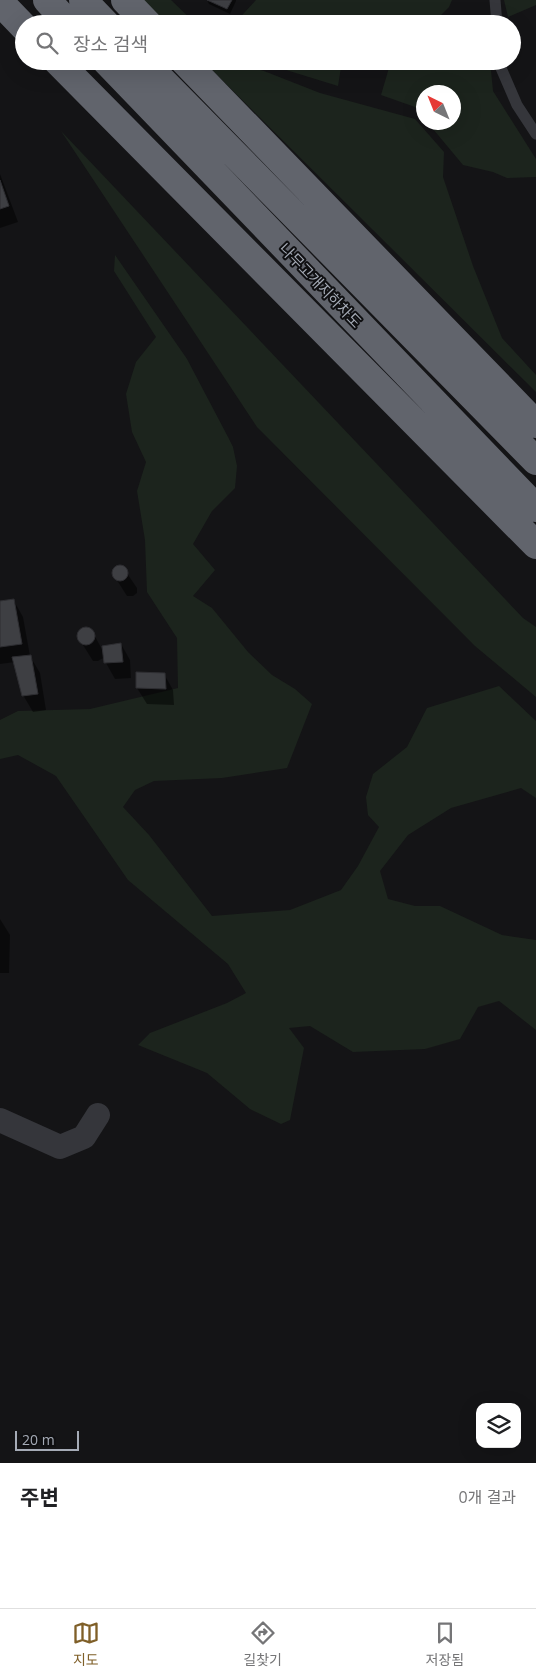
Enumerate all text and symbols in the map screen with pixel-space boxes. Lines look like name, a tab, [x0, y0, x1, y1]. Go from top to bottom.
search box	[15, 15, 521, 70]
icon: search	[33, 29, 61, 57]
text: 장소 검색	[73, 31, 148, 57]
north arrow	[416, 85, 461, 130]
street label: 나무고개지하차도	[275, 238, 367, 332]
map controls	[476, 1403, 521, 1448]
button: layers	[476, 1403, 521, 1448]
scale bar	[15, 1428, 79, 1451]
text: 20 m	[22, 1430, 55, 1449]
text: 주변	[20, 1483, 59, 1511]
text: 0개 결과	[459, 1486, 516, 1508]
tab: 지도	[72, 1619, 100, 1669]
tab: 길찾기	[243, 1619, 282, 1669]
tab: 저장됨	[426, 1619, 464, 1669]

